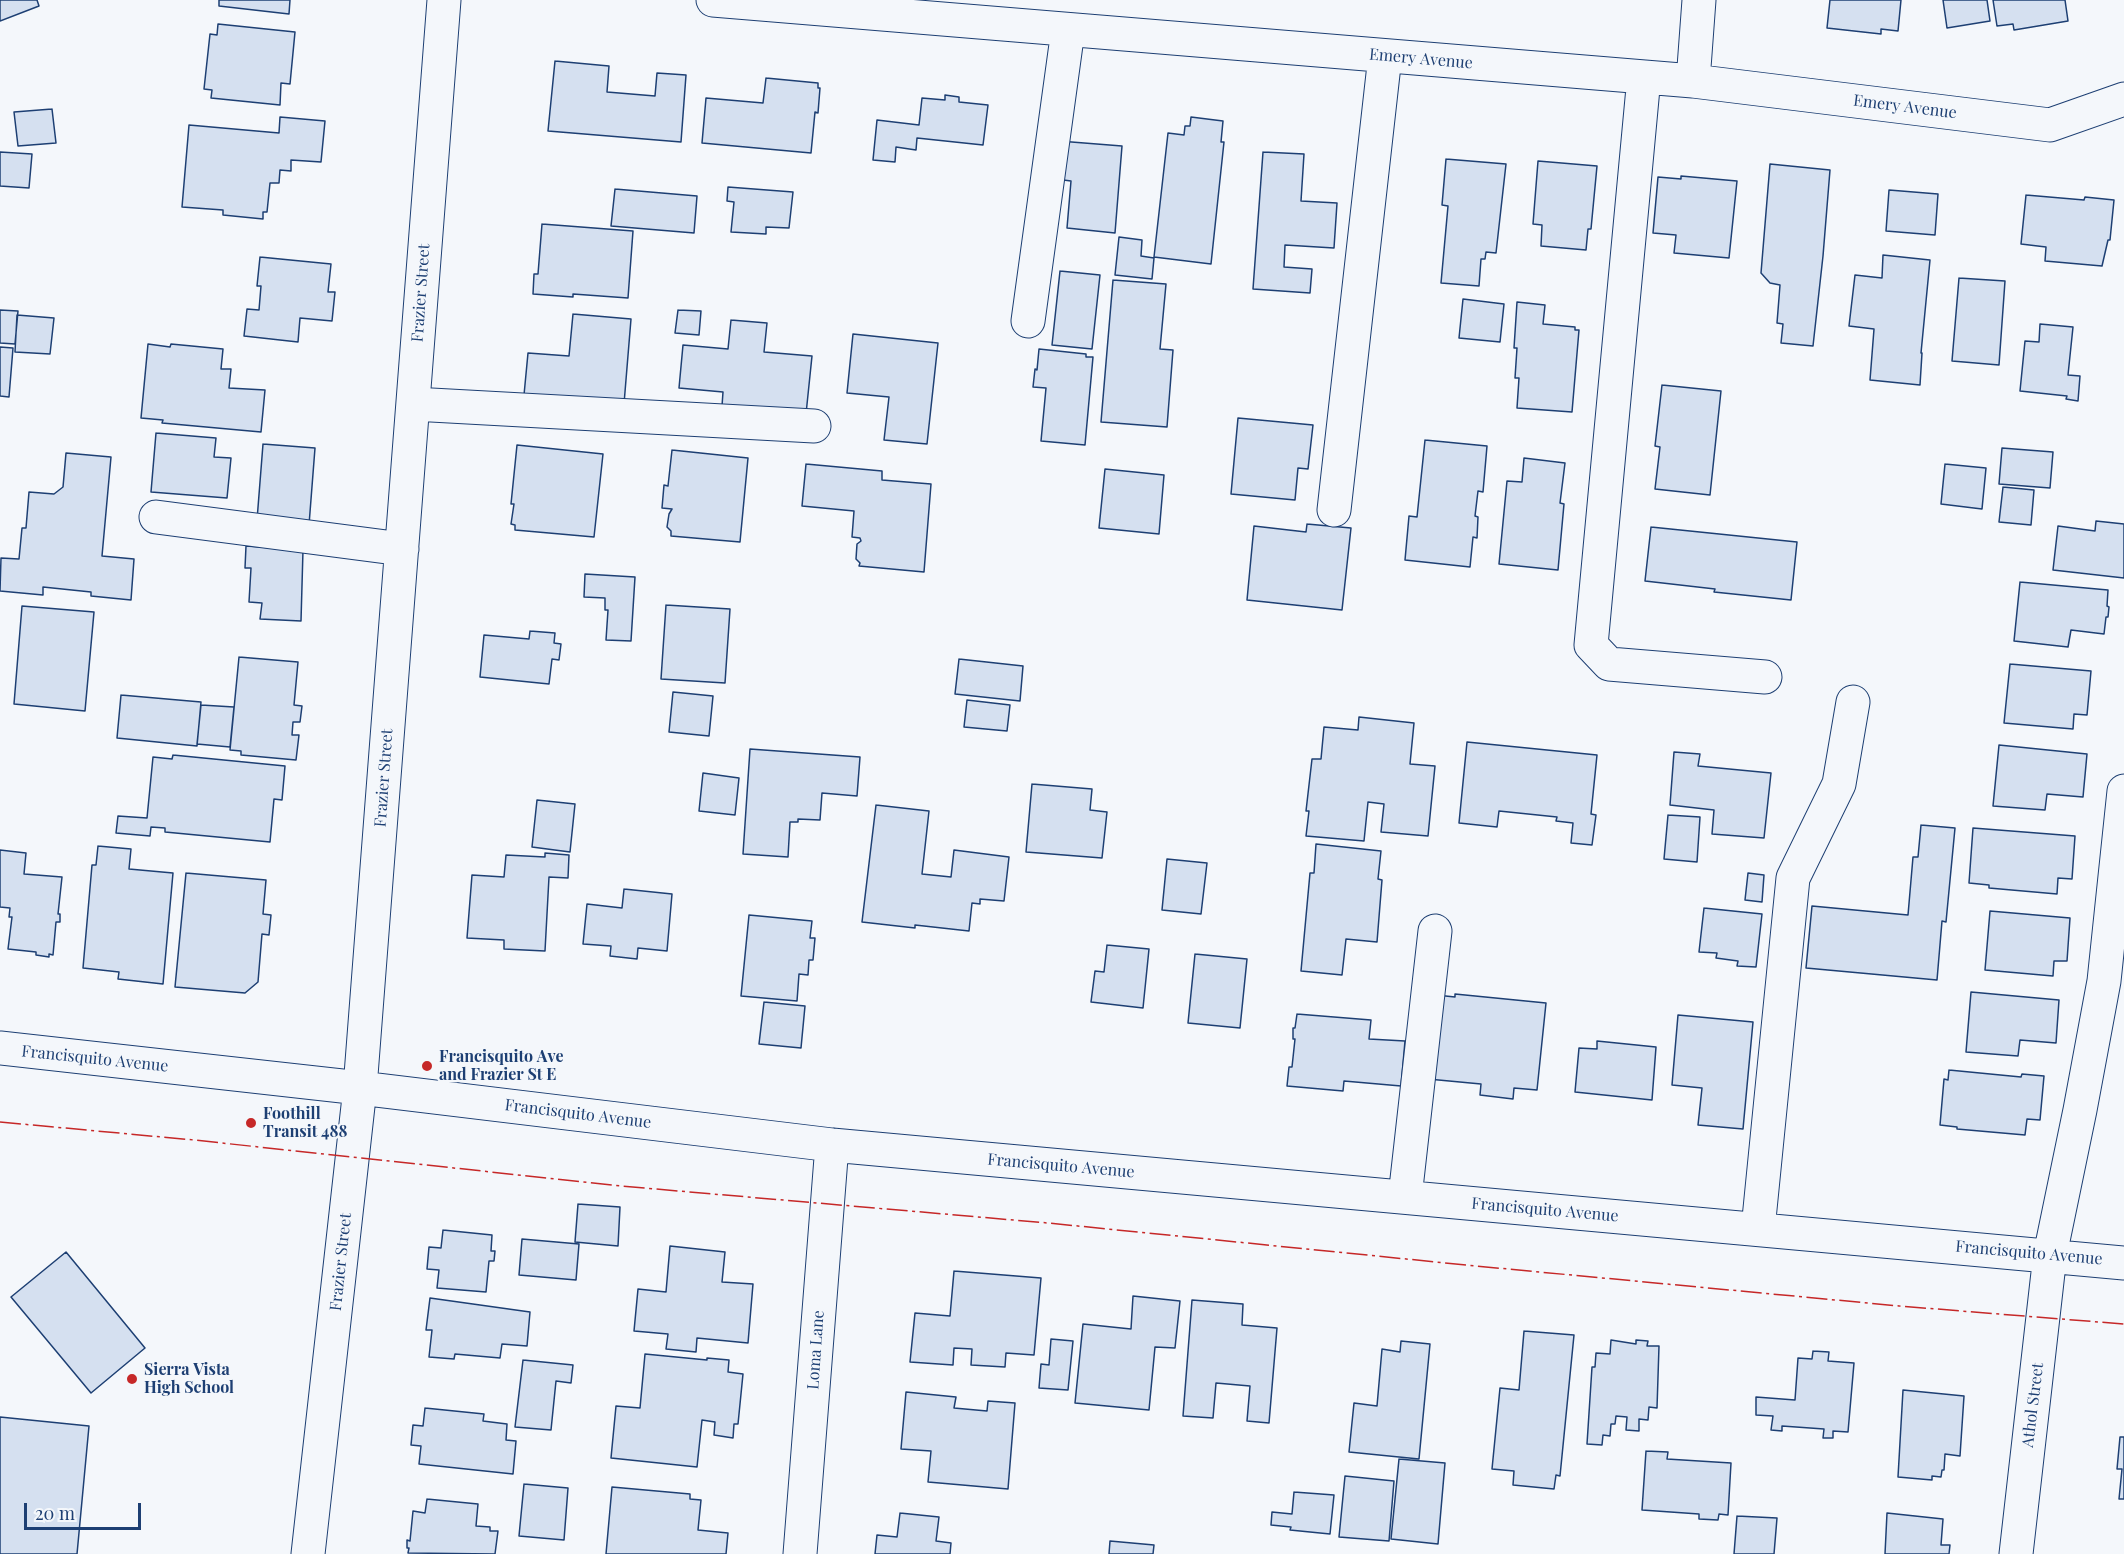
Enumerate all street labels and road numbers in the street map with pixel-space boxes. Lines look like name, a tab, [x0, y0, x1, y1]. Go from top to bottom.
street label: Emery Avenue	[1368, 45, 1474, 73]
street label: Emery Avenue	[1852, 91, 1958, 123]
street label: Frazier Street	[408, 243, 434, 343]
street label: Frazier Street	[371, 728, 397, 828]
street label: Francisquito Avenue	[21, 1042, 169, 1076]
street label: Francisquito Avenue	[504, 1095, 652, 1133]
street label: Francisquito Avenue	[987, 1150, 1135, 1182]
street label: Francisquito Avenue	[1471, 1194, 1619, 1226]
street label: Frazier Street	[326, 1212, 356, 1312]
street label: Francisquito Avenue	[1955, 1237, 2103, 1269]
street label: Loma Lane	[804, 1310, 828, 1390]
street label: Athol Street	[2018, 1362, 2048, 1448]

